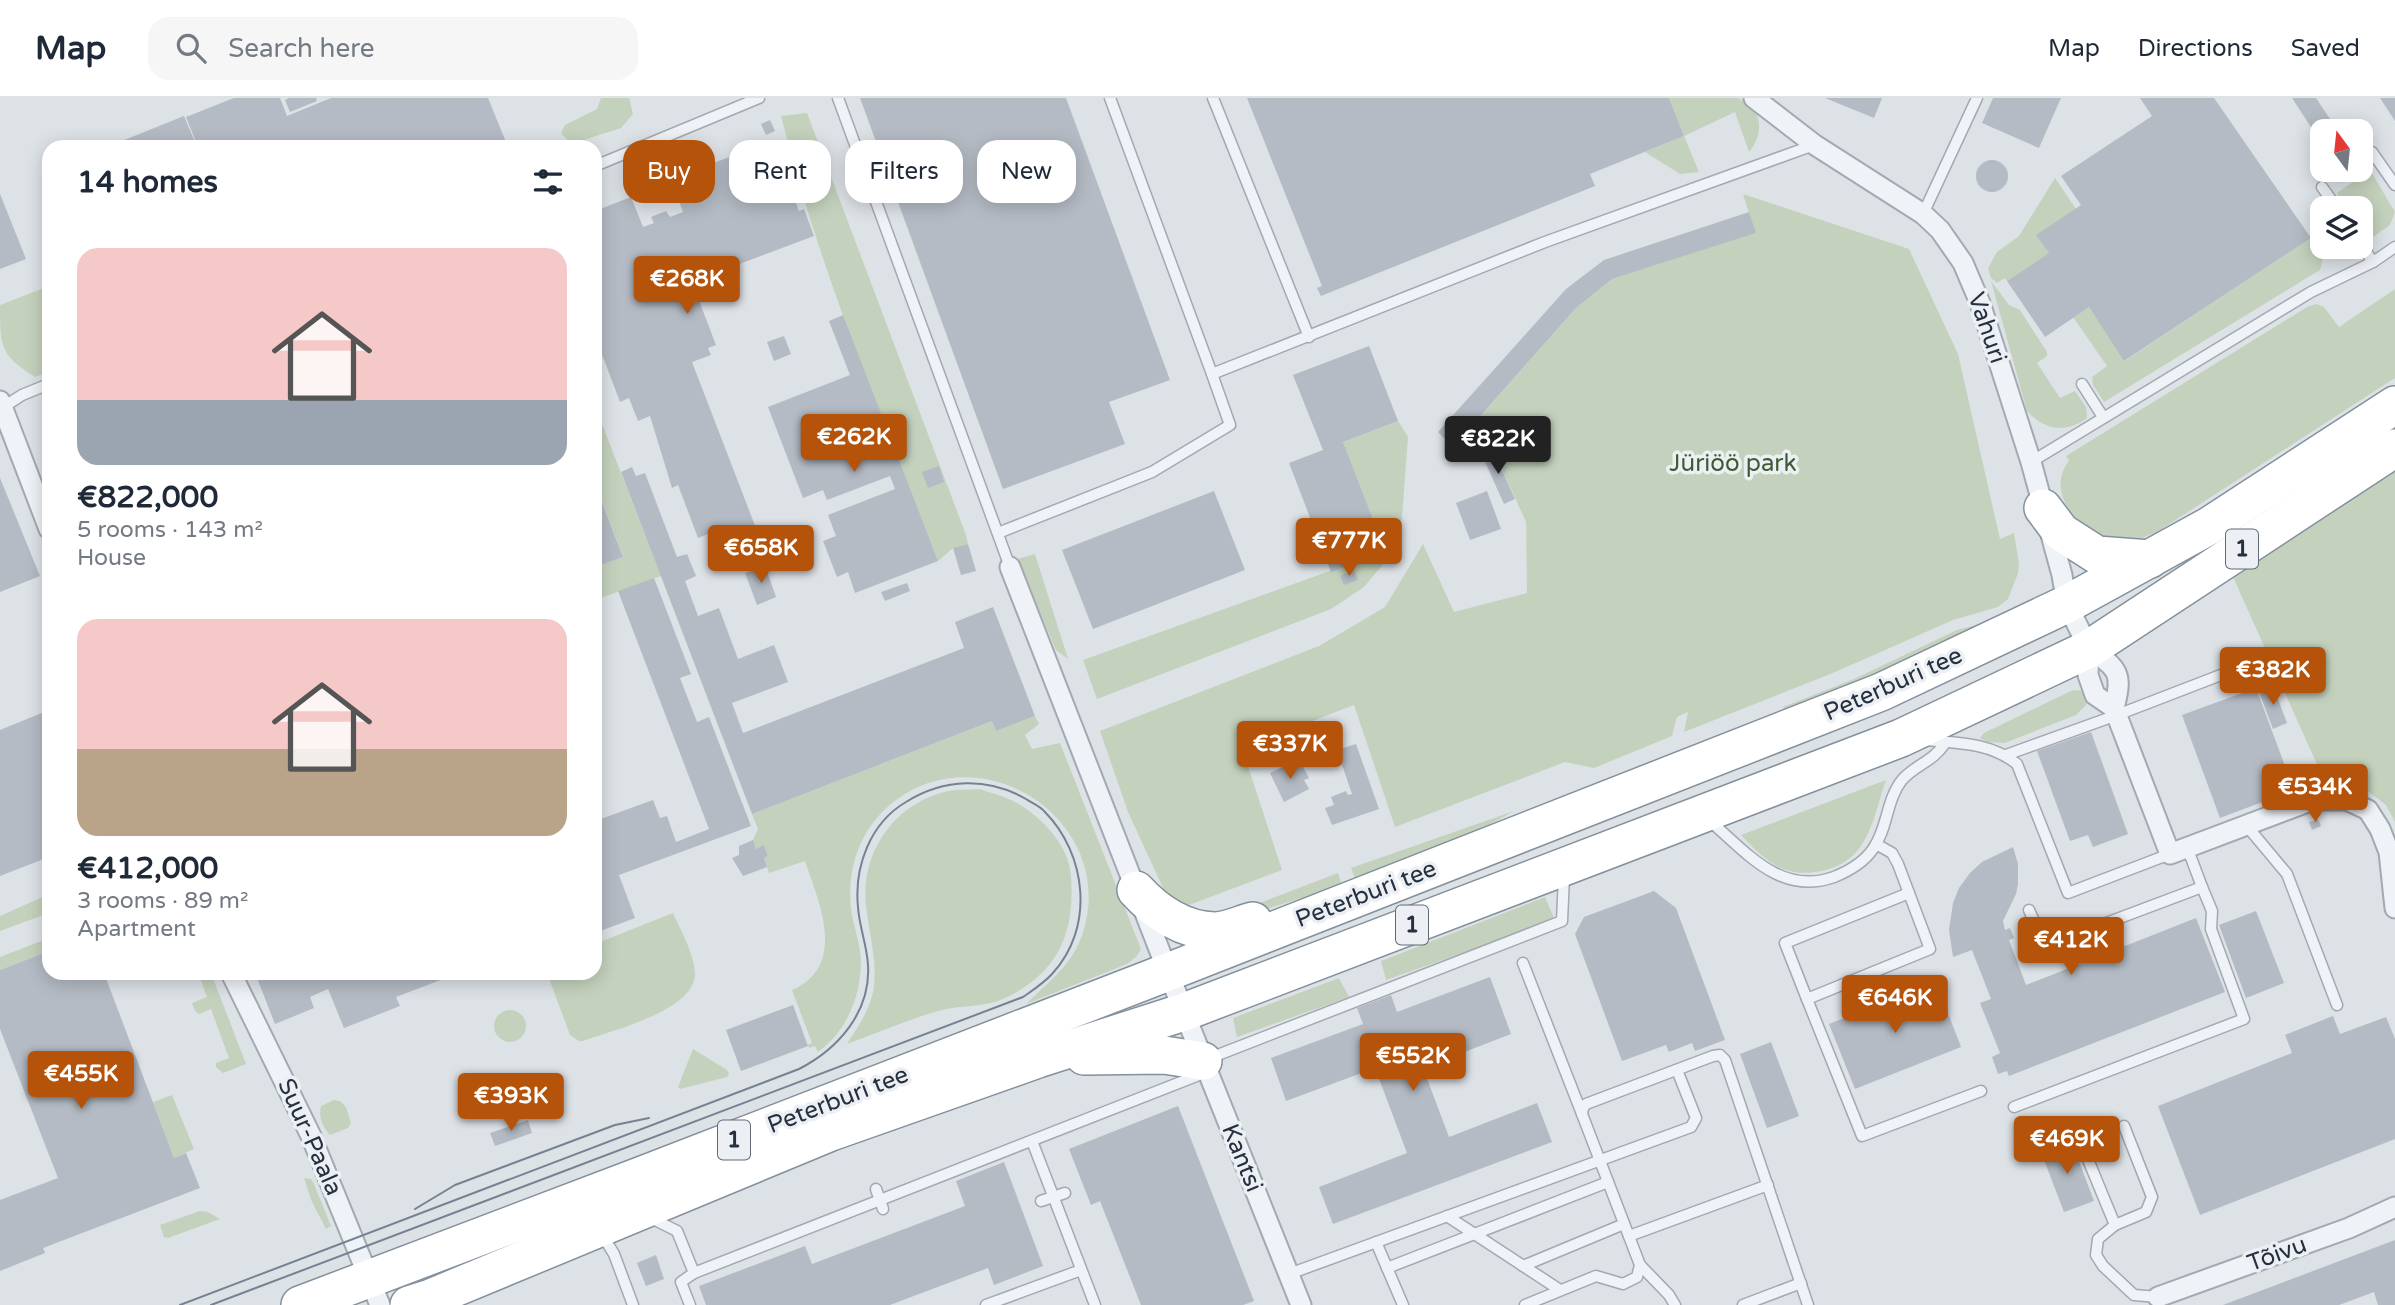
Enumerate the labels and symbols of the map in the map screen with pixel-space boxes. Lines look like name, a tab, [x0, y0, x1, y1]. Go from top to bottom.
north arrow	[2310, 119, 2373, 182]
pin: €268K	[638, 256, 736, 316]
street label: Vahuri	[1961, 289, 2013, 367]
pin: €262K	[805, 414, 903, 474]
pin: €822K	[1449, 416, 1547, 476]
park label: Jüriöö park	[1669, 449, 1797, 478]
pin: €777K	[1300, 518, 1398, 578]
pin: €658K	[712, 526, 810, 585]
road number: 1	[2226, 530, 2258, 569]
street label: Peterburi tee	[1819, 641, 1967, 727]
pin: €382K	[2224, 648, 2322, 707]
pin: €337K	[1241, 722, 1339, 781]
pin: €534K	[2266, 764, 2364, 824]
street label: Peterburi tee	[1291, 854, 1441, 934]
road number: 1	[1396, 905, 1428, 944]
pin: €412K	[2022, 918, 2120, 977]
pin: €646K	[1846, 976, 1944, 1035]
pin: €552K	[1364, 1034, 1462, 1093]
pin: €455K	[32, 1052, 130, 1111]
street label: Peterburi tee	[763, 1060, 913, 1140]
street label: Suur-Paala	[271, 1074, 349, 1200]
pin: €393K	[462, 1074, 560, 1133]
pin: €469K	[2018, 1116, 2116, 1176]
street label: Kantsi	[1215, 1120, 1269, 1196]
road number: 1	[718, 1121, 750, 1160]
street label: Tõivu	[2243, 1230, 2311, 1278]

